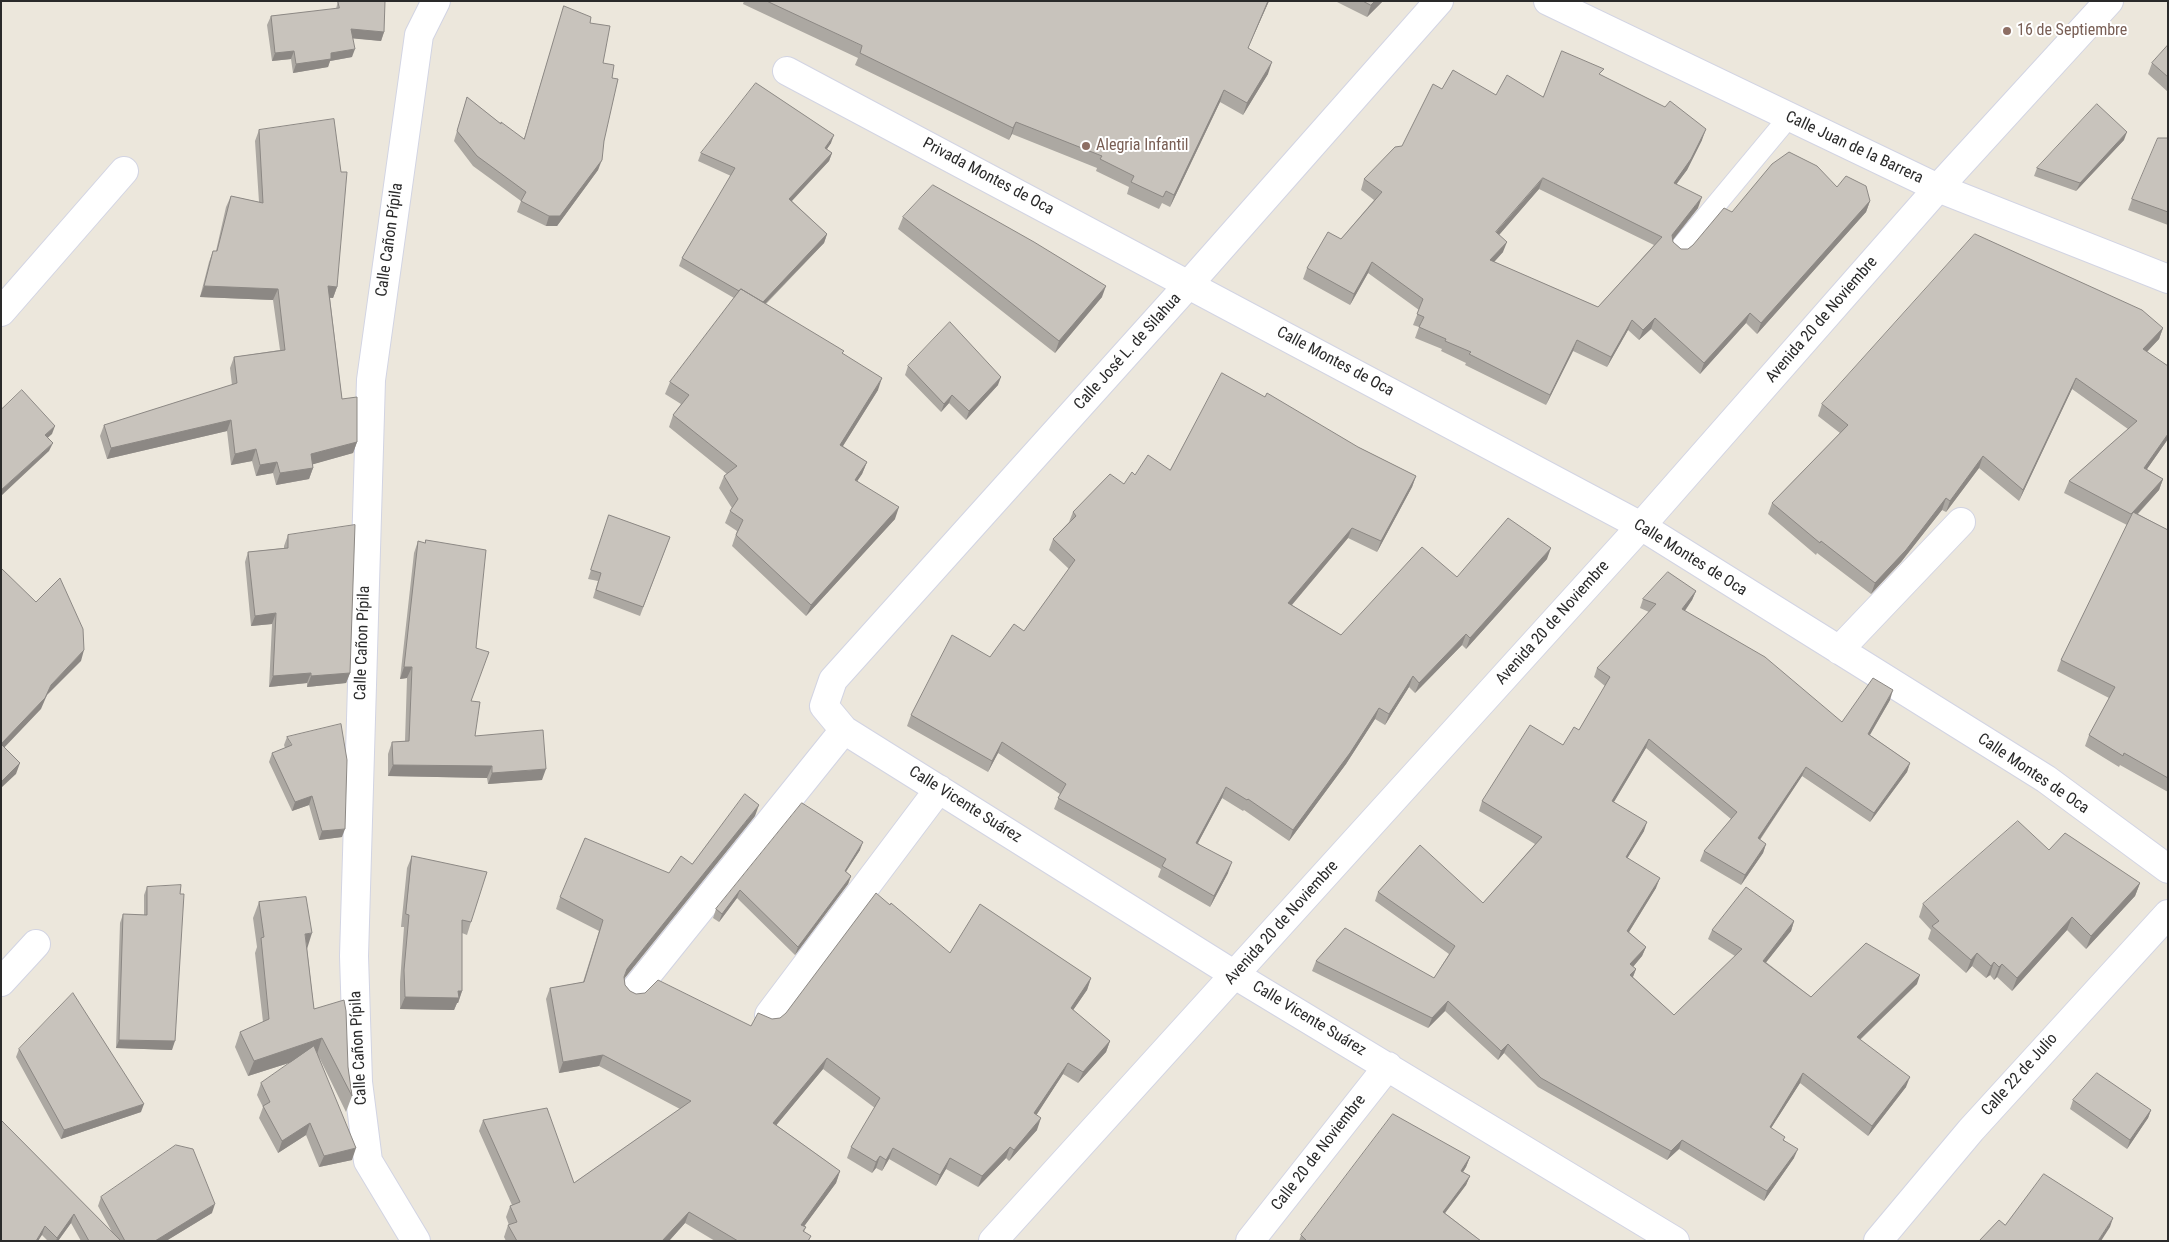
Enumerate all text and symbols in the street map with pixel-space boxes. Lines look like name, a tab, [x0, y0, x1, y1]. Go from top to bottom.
place label: 16 de Septiembre	[2017, 21, 2127, 41]
marker: 16 de Septiembre	[2001, 25, 2013, 37]
street label: Calle Juan de la Barrera	[1782, 108, 1926, 188]
street label: Privada Montes de Oca	[919, 134, 1057, 220]
place label: Alegria Infantil	[1096, 136, 1188, 156]
marker: Alegria Infantil	[1080, 140, 1092, 152]
street label: Calle Cañon Pípila	[373, 182, 407, 298]
street label: Avenida 20 de Noviembre	[1762, 253, 1882, 387]
street label: Calle José L. de Silahua	[1071, 290, 1185, 414]
street label: Calle Montes de Oca	[1273, 323, 1397, 401]
street label: Calle Montes de Oca	[1630, 515, 1750, 601]
street label: Avenida 20 de Noviembre	[1492, 557, 1614, 689]
street label: Calle Cañon Pípila	[351, 585, 375, 701]
street label: Calle Montes de Oca	[1974, 730, 2092, 818]
street label: Calle Vicente Suárez	[905, 763, 1025, 847]
street label: Avenida 20 de Noviembre	[1221, 857, 1343, 989]
street label: Calle Vicente Suárez	[1249, 977, 1369, 1061]
street label: Calle Cañon Pípila	[346, 990, 372, 1106]
street label: Calle 22 de Julio	[1978, 1030, 2062, 1120]
street label: Calle 20 de Noviembre	[1268, 1091, 1370, 1215]

